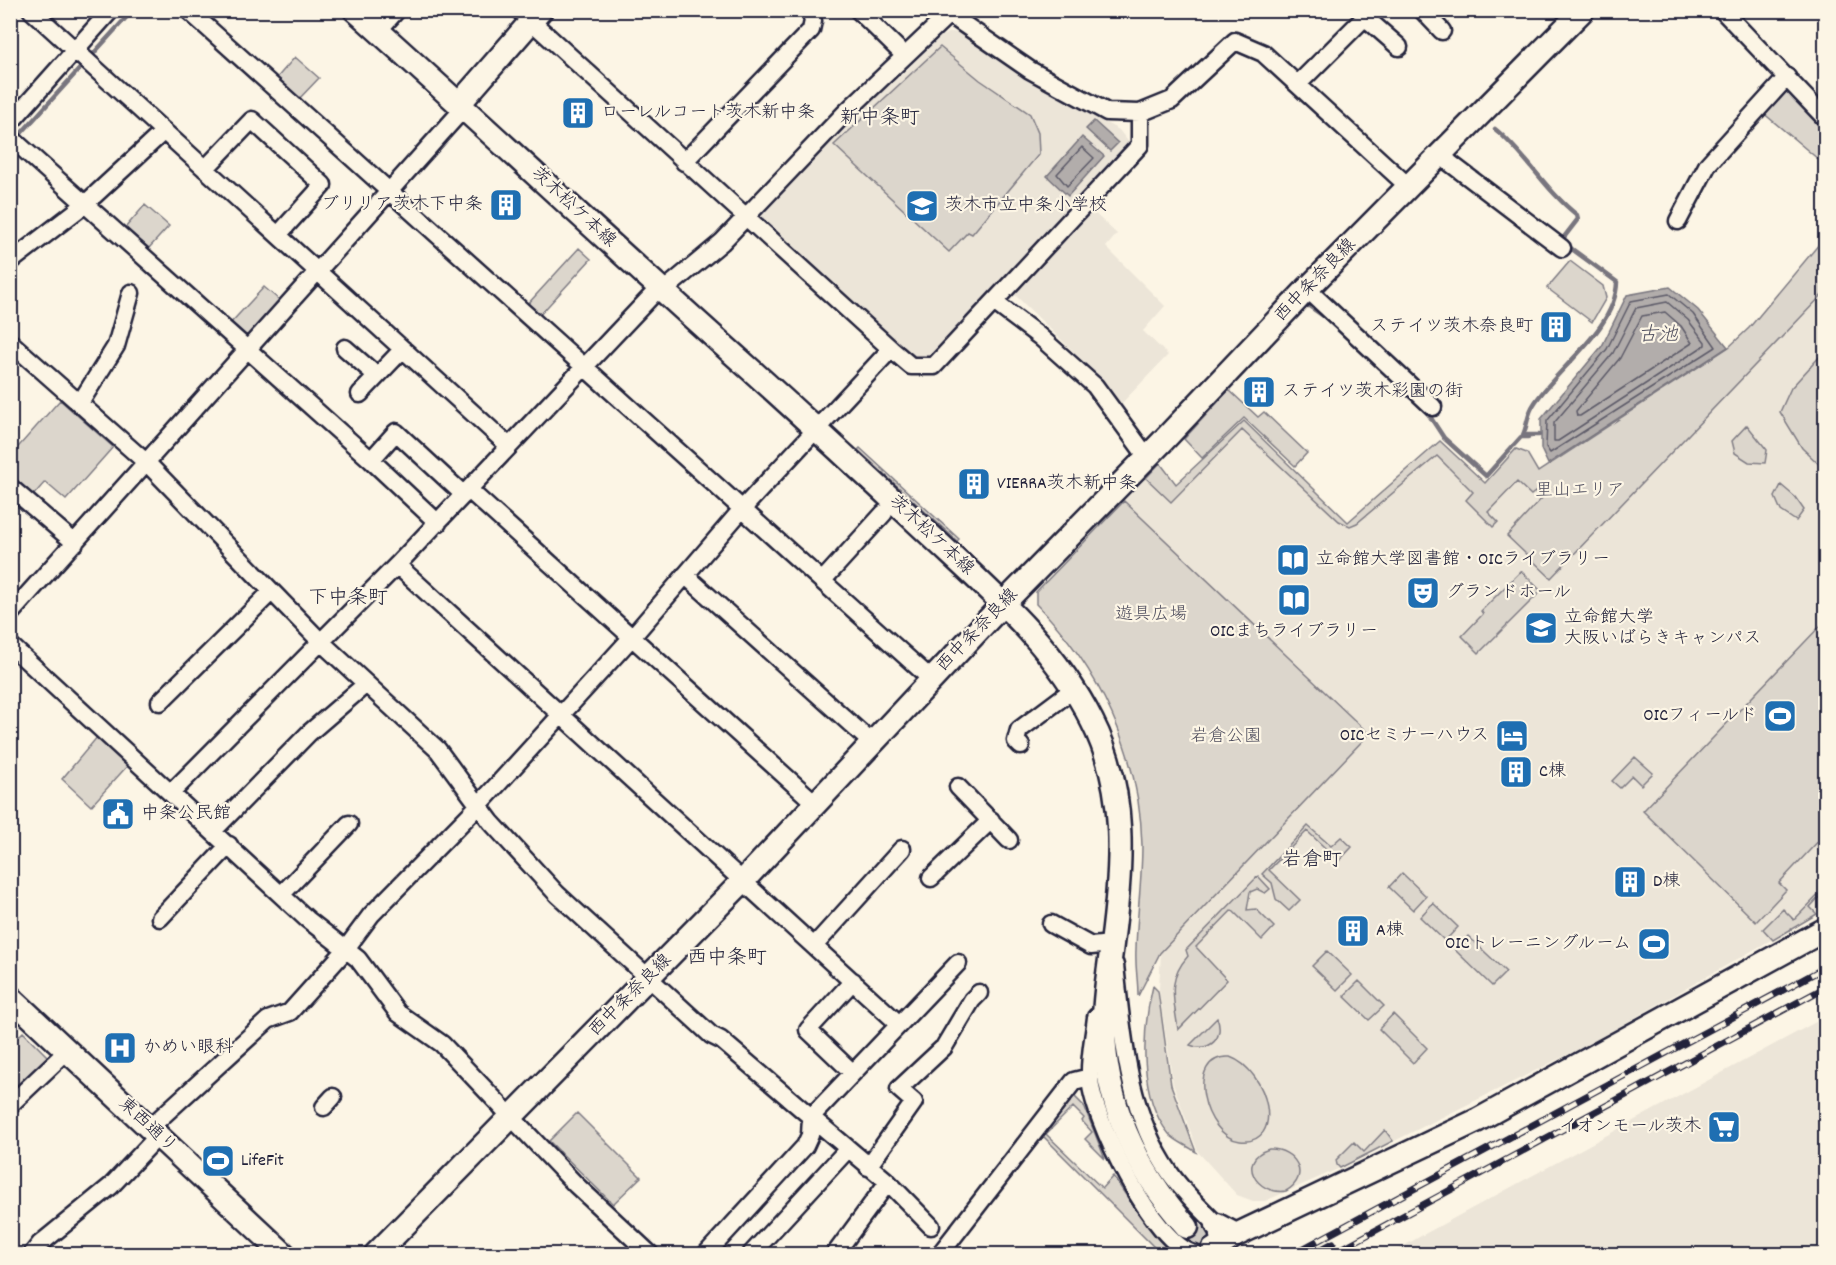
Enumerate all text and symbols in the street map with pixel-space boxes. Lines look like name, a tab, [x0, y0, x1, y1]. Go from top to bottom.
building icon: ローレルコート茨木新中条	[560, 95, 596, 131]
place label: ローレルコート茨木新中条	[601, 101, 815, 126]
district label: 新中条町	[840, 105, 920, 133]
street label: 茨木松ケ本線	[525, 162, 621, 254]
building icon: ブリリア茨木下中条	[488, 187, 524, 223]
school or university icon: 茨木市立中条小学校	[904, 188, 940, 224]
place label: ブリリア茨木下中条	[321, 193, 483, 218]
place label: 茨木市立中条小学校	[945, 194, 1107, 219]
street label: 西中条奈良線	[1269, 233, 1363, 329]
building icon: ステイツ茨木奈良町	[1538, 309, 1574, 345]
place label: ステイツ茨木奈良町	[1370, 315, 1533, 340]
water label: 古池	[1638, 322, 1679, 350]
building icon: ステイツ茨木彩園の街	[1241, 374, 1277, 410]
place label: ステイツ茨木彩園の街	[1282, 380, 1463, 405]
building icon: VIERRA茨木新中条	[956, 466, 992, 502]
place label: VIERRA茨木新中条	[997, 472, 1137, 497]
park label: 里山エリア	[1535, 479, 1625, 504]
street label: 茨木松ケ本線	[883, 490, 979, 582]
library icon: 立命館大学図書館・OICライブラリー	[1275, 542, 1311, 578]
place label: 立命館大学図書館・OICライブラリー	[1316, 548, 1610, 573]
theatre icon: グランドホール	[1405, 575, 1441, 611]
place label: グランドホール	[1446, 581, 1571, 606]
library icon: OICまちライブラリー	[1276, 582, 1312, 618]
street label: 西中条奈良線	[931, 583, 1025, 679]
district label: 下中条町	[308, 585, 388, 613]
park label: 遊具広場	[1115, 603, 1187, 628]
place label: 立命館大学 大阪いばらきキャンパス	[1564, 606, 1761, 652]
school or university icon: 立命館大学 大阪いばらきキャンパス	[1523, 610, 1559, 646]
place label: OICまちライブラリー	[1210, 620, 1378, 645]
sports icon: OICフィールド	[1762, 698, 1798, 734]
place label: OICフィールド	[1643, 704, 1757, 729]
hotel icon: OICセミナーハウス	[1494, 718, 1530, 754]
place label: OICセミナーハウス	[1340, 724, 1489, 749]
park label: 岩倉公園	[1190, 725, 1262, 750]
building icon: C棟	[1498, 754, 1534, 790]
place label: C棟	[1539, 760, 1566, 785]
public building icon: 中条公民館	[100, 796, 136, 832]
place label: 中条公民館	[141, 802, 231, 827]
district label: 岩倉町	[1282, 847, 1342, 875]
building icon: D棟	[1612, 864, 1648, 900]
place label: D棟	[1653, 870, 1680, 895]
building icon: A棟	[1335, 913, 1371, 949]
place label: A棟	[1376, 919, 1404, 944]
sports icon: OICトレーニングルーム	[1636, 926, 1672, 962]
place label: OICトレーニングルーム	[1445, 932, 1631, 957]
district label: 西中条町	[687, 945, 767, 973]
street label: 西中条奈良線	[584, 949, 678, 1043]
hospital icon: かめい眼科	[102, 1030, 138, 1066]
place label: かめい眼科	[143, 1036, 233, 1061]
street label: 東西通り	[112, 1092, 182, 1160]
supermarket icon: イオンモール茨木	[1706, 1109, 1742, 1145]
place label: イオンモール茨木	[1559, 1115, 1701, 1140]
sports icon: LifeFit	[200, 1143, 236, 1179]
place label: LifeFit	[241, 1149, 284, 1174]

